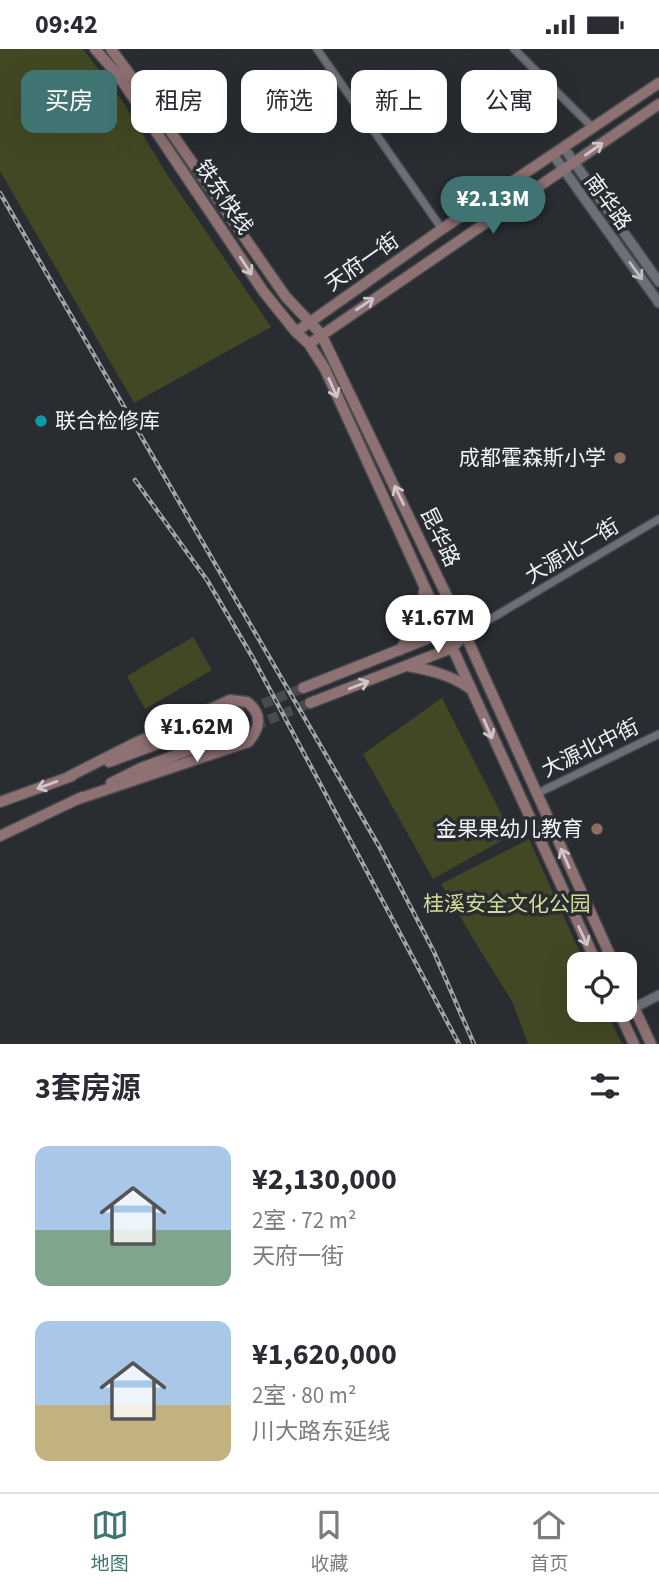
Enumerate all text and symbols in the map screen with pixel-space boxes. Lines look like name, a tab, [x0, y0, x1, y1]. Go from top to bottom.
text: 09:42	[35, 6, 98, 43]
chip: 买房	[21, 70, 117, 133]
chip: 租房	[131, 70, 227, 133]
chip: 筛选	[241, 70, 337, 133]
chip: 新上	[351, 70, 447, 133]
chip: 公寓	[461, 70, 557, 133]
one-way arrow	[584, 142, 603, 156]
street label: 铁东快线	[188, 154, 260, 240]
street label: 南华路	[577, 168, 639, 236]
pin: ¥2.13M	[436, 177, 550, 236]
text: ¥2.13M	[456, 182, 530, 215]
street label: 天府一街	[319, 226, 405, 298]
one-way arrow	[239, 255, 253, 275]
one-way arrow	[629, 261, 643, 280]
one-way arrow	[355, 297, 374, 311]
one-way arrow	[327, 377, 340, 398]
place label: 联合检修库	[55, 406, 160, 436]
marker: 联合检修库	[33, 413, 49, 429]
place label: 成都霍森斯小学	[459, 443, 606, 473]
marker: 成都霍森斯小学	[612, 450, 628, 466]
one-way arrow	[392, 485, 405, 506]
street label: 昆华路	[413, 502, 467, 572]
street label: 大源北一街	[519, 511, 625, 591]
pin: ¥1.67M	[381, 595, 495, 655]
text: ¥1.67M	[401, 601, 475, 634]
one-way arrow	[347, 677, 369, 690]
pin: ¥1.62M	[140, 705, 254, 764]
text: ¥1.62M	[160, 710, 234, 743]
street label: 大源北中街	[536, 712, 644, 784]
one-way arrow	[482, 718, 495, 739]
one-way arrow	[36, 780, 58, 792]
place label: 金果果幼儿教育	[436, 814, 583, 844]
marker: 金果果幼儿教育	[589, 821, 605, 837]
one-way arrow	[558, 847, 571, 869]
park label: 桂溪安全文化公园	[423, 889, 591, 919]
one-way arrow	[577, 925, 591, 946]
map controls	[567, 952, 637, 1022]
button: locate	[567, 952, 637, 1022]
text: 3套房源	[35, 1067, 141, 1110]
icon: filters	[586, 1067, 624, 1105]
text: ¥2,130,000	[252, 1158, 397, 1201]
icon: home	[91, 1174, 175, 1258]
text: 2室 · 72 m²	[252, 1204, 356, 1237]
text: 天府一街	[252, 1240, 344, 1273]
text: ¥1,620,000	[252, 1333, 397, 1376]
icon: home	[91, 1349, 175, 1433]
text: 2室 · 80 m²	[252, 1379, 356, 1412]
text: 川大路东延线	[252, 1415, 390, 1448]
tab: 地图	[91, 1506, 129, 1578]
tab: 收藏	[310, 1506, 348, 1578]
tab: 首页	[530, 1506, 568, 1578]

